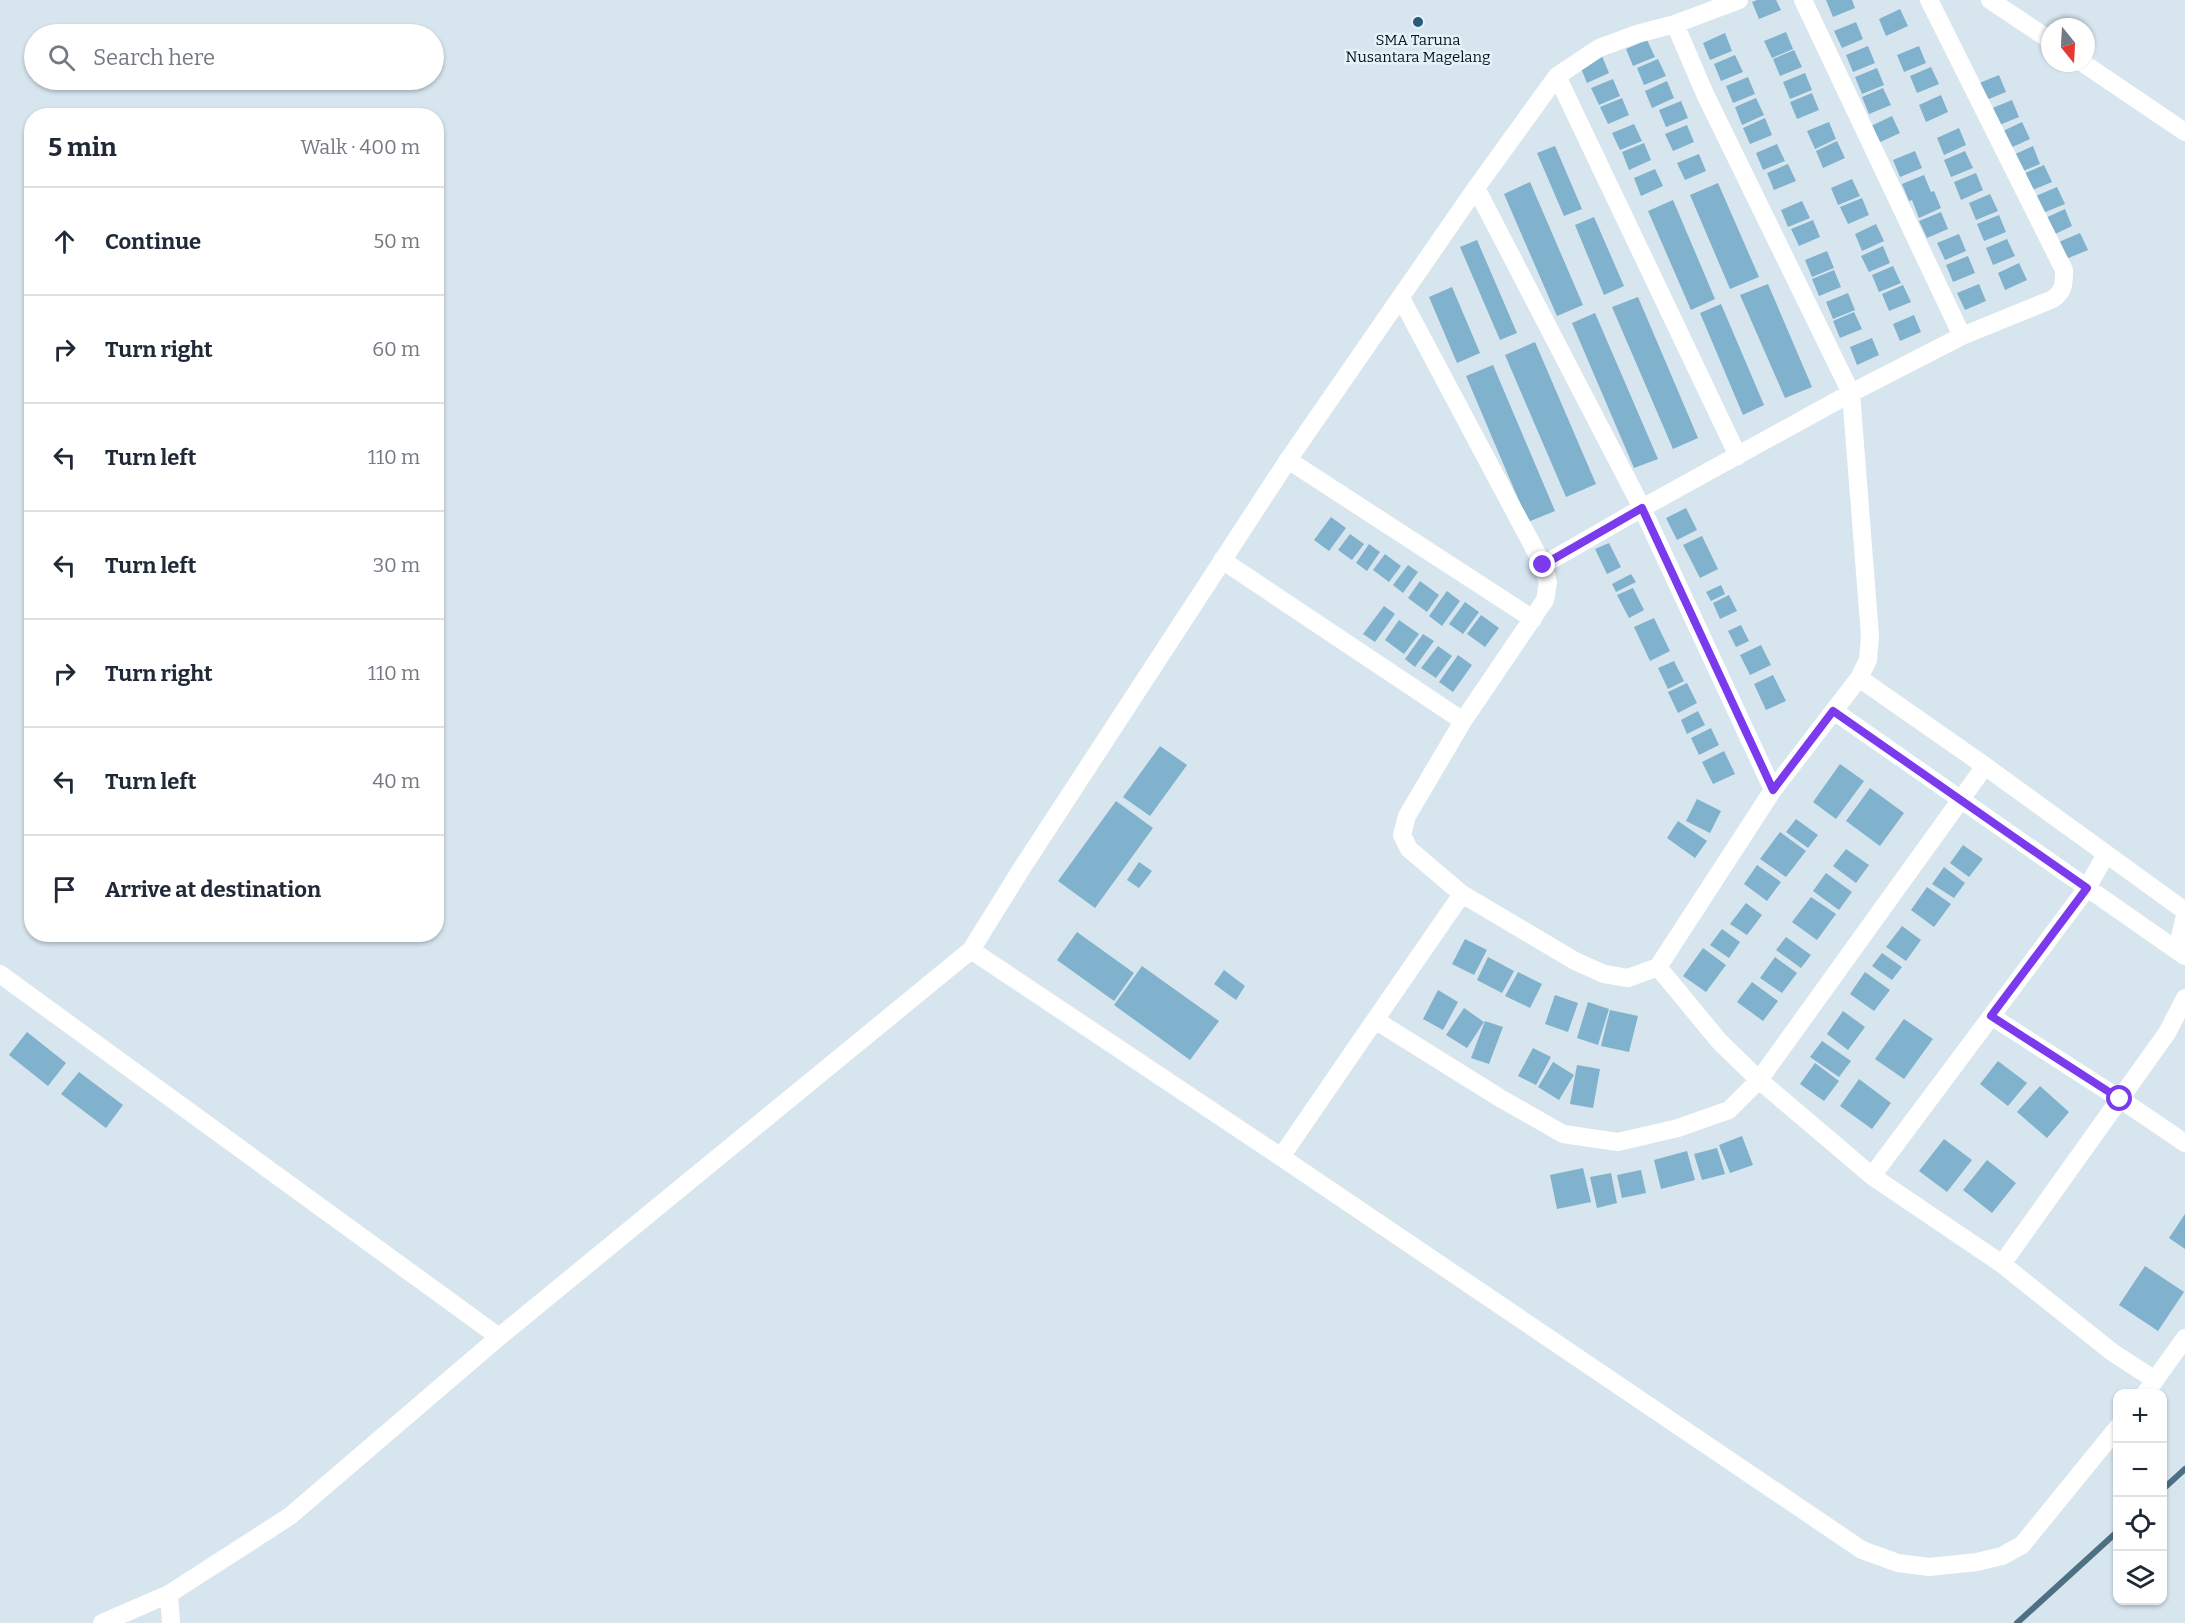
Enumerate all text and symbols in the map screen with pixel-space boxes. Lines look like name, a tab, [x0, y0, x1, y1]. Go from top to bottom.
marker: SMA Taruna Nusantara Magelang	[1411, 15, 1425, 29]
north arrow	[2041, 18, 2095, 72]
search box	[24, 24, 444, 90]
place label: SMA Taruna Nusantara Magelang	[1346, 31, 1490, 66]
icon: search	[45, 41, 78, 74]
text: Search here	[93, 44, 215, 71]
text: 5 min	[48, 132, 117, 163]
text: Walk · 400 m	[301, 135, 420, 159]
icon: ahead	[48, 225, 81, 258]
text: Continue	[105, 228, 201, 255]
text: 50 m	[373, 229, 420, 253]
icon: right	[48, 333, 81, 366]
text: Turn right	[105, 336, 213, 363]
text: 60 m	[372, 337, 420, 361]
icon: left	[48, 441, 81, 474]
text: Turn left	[105, 444, 197, 471]
text: 110 m	[368, 445, 420, 469]
icon: left	[48, 549, 81, 582]
route end	[1529, 551, 1555, 577]
text: Turn left	[105, 552, 197, 579]
text: 30 m	[373, 553, 420, 577]
icon: right	[48, 657, 81, 690]
text: Turn right	[105, 660, 213, 687]
text: 110 m	[368, 661, 420, 685]
icon: left	[48, 765, 81, 798]
text: Turn left	[105, 768, 197, 795]
text: 40 m	[372, 769, 420, 793]
icon: arrive	[48, 873, 81, 906]
text: Arrive at destination	[105, 876, 321, 903]
route start	[2106, 1085, 2132, 1111]
map controls	[2113, 1389, 2167, 1605]
button: +	[2113, 1389, 2167, 1443]
button: −	[2113, 1443, 2167, 1497]
button: locate	[2113, 1497, 2167, 1551]
button: layers	[2113, 1551, 2167, 1605]

